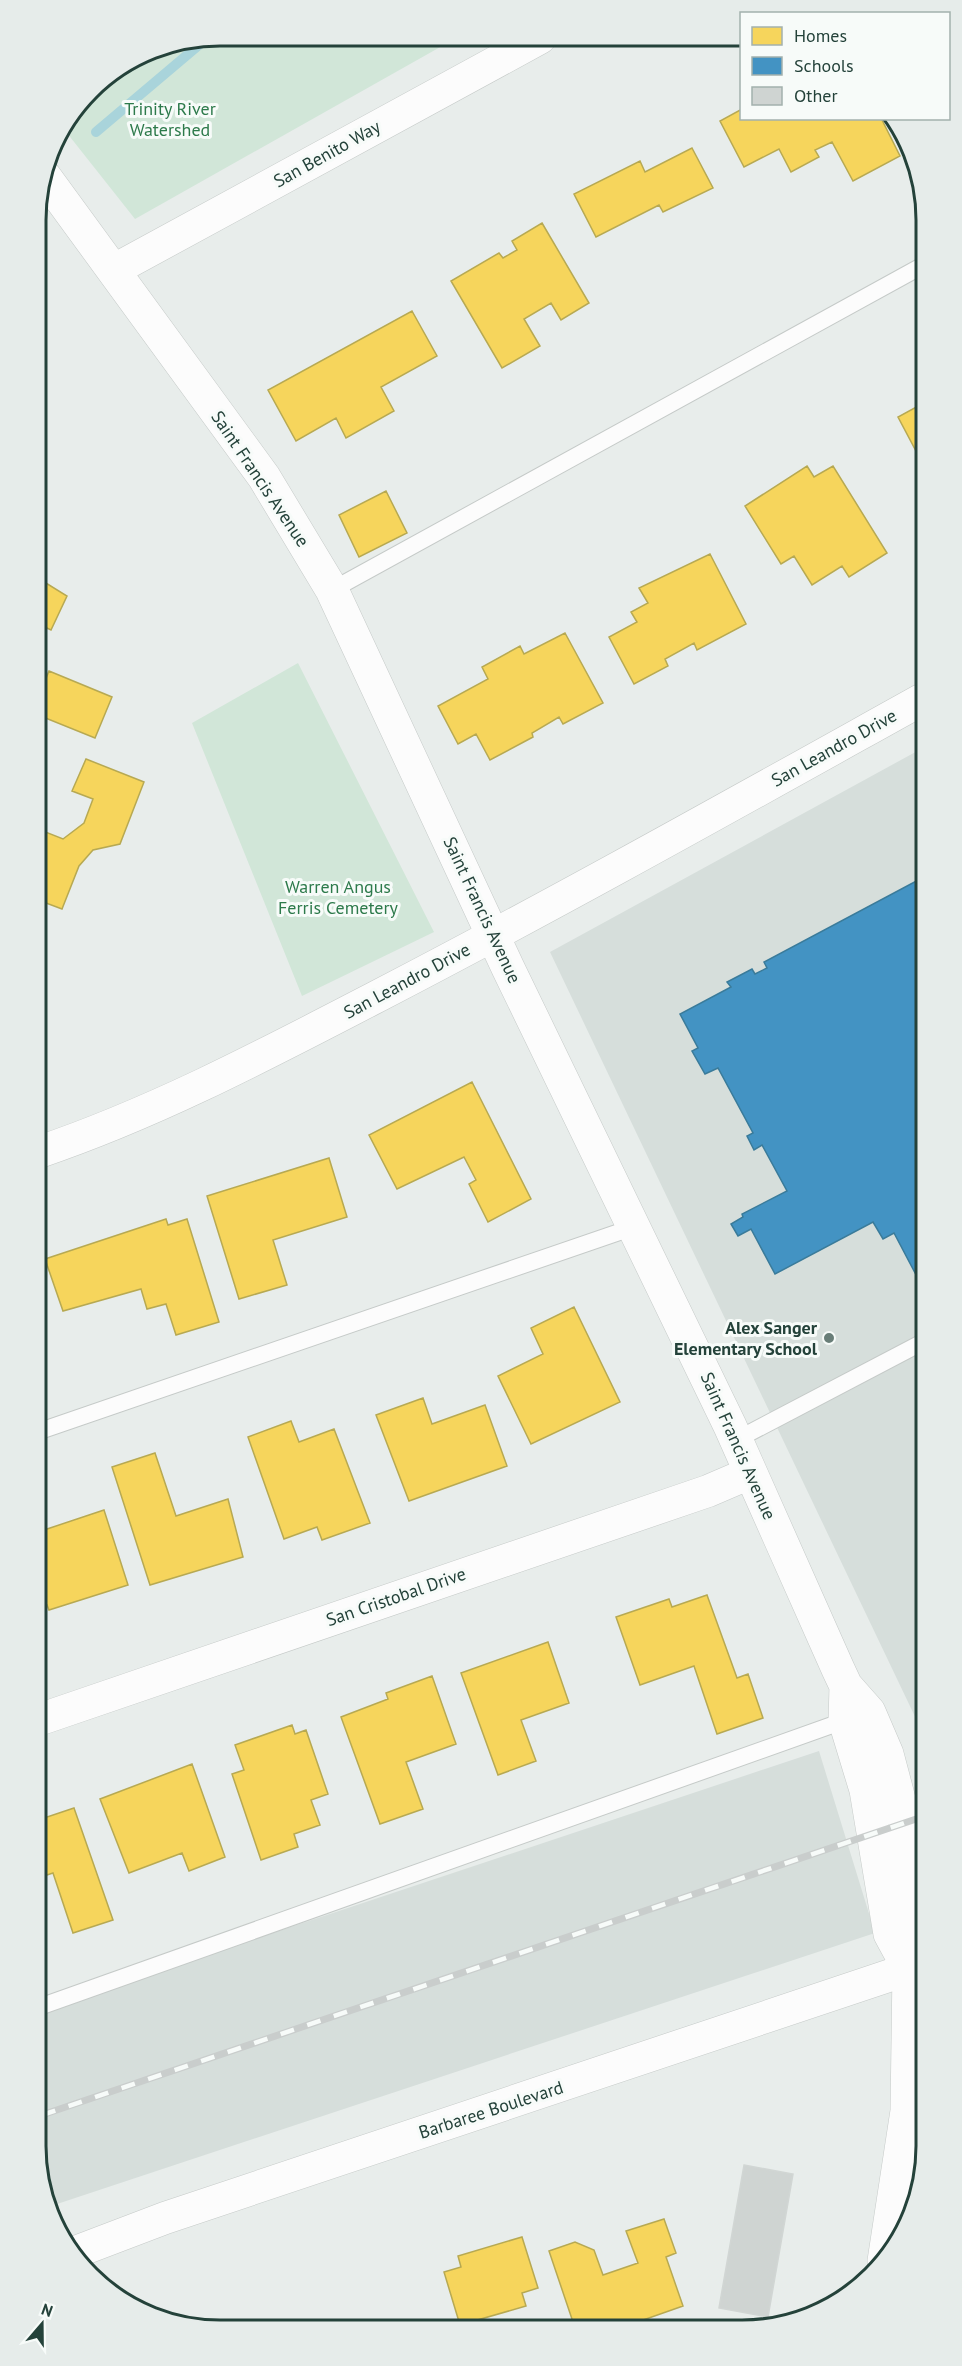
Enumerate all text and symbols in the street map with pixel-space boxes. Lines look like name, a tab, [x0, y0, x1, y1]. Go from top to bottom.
legend	[740, 12, 950, 120]
text: Homes	[794, 24, 847, 47]
text: Schools	[794, 54, 854, 77]
text: Other	[794, 84, 838, 107]
park label: Trinity River Watershed	[124, 97, 216, 141]
street label: San Benito Way	[269, 114, 385, 192]
street label: Saint Francis Avenue	[206, 406, 314, 551]
street label: San Leandro Drive	[767, 704, 901, 792]
street label: Saint Francis Avenue	[438, 833, 527, 987]
park label: Warren Angus Ferris Cemetery	[278, 875, 399, 919]
street label: San Leandro Drive	[340, 938, 474, 1024]
place label: Alex Sanger Elementary School	[674, 1316, 818, 1360]
marker: Alex Sanger Elementary School	[822, 1331, 836, 1345]
street label: Saint Francis Avenue	[696, 1368, 781, 1523]
street label: San Cristobal Drive	[323, 1562, 469, 1631]
street label: Barbaree Boulevard	[416, 2075, 566, 2144]
north arrow	[12, 2294, 72, 2354]
text: N	[39, 2299, 55, 2321]

